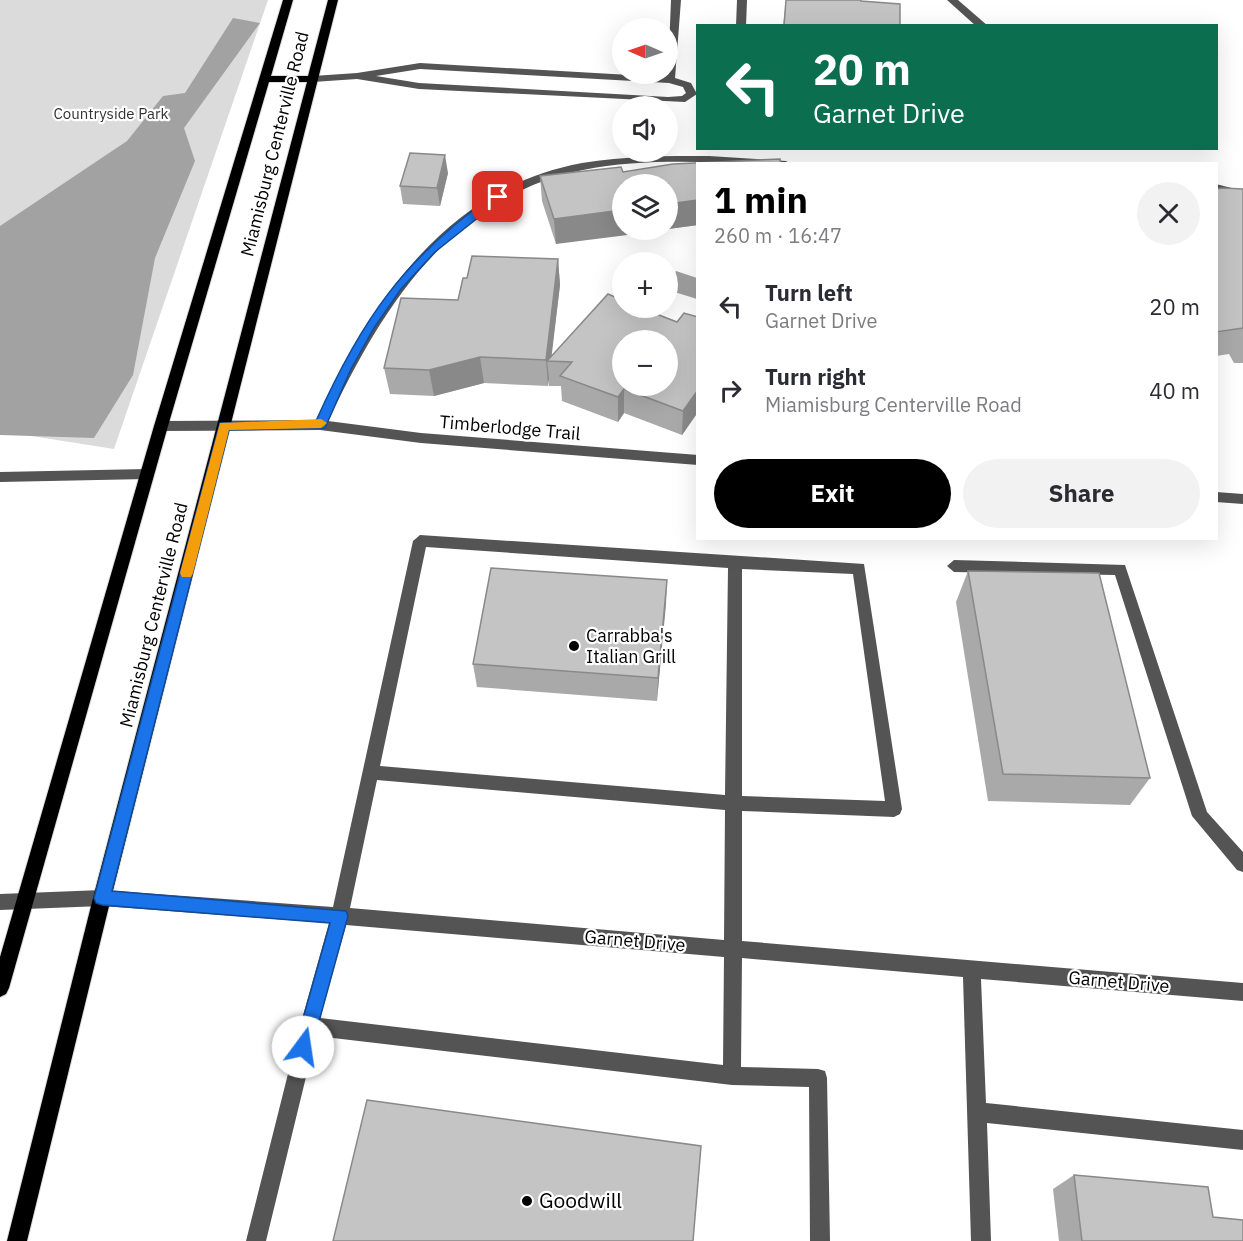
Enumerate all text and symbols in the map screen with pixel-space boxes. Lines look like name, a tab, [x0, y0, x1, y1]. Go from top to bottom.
north arrow	[612, 18, 678, 84]
map controls	[612, 18, 678, 396]
street label: Miamisburg Centerville Road	[235, 29, 314, 259]
text: 20 m	[813, 42, 911, 97]
icon: left	[714, 48, 792, 126]
text: Garnet Drive	[813, 95, 965, 130]
button: sound	[612, 96, 678, 162]
park label: Countryside Park	[54, 104, 169, 123]
pin	[472, 171, 523, 222]
button: layers	[612, 174, 678, 240]
text: 1 min	[714, 176, 808, 223]
icon: arrive	[481, 180, 514, 213]
button: close	[1137, 182, 1200, 245]
text: 260 m · 16:47	[714, 222, 842, 249]
button: +	[612, 252, 678, 318]
text: Turn left	[765, 278, 853, 307]
icon: left	[714, 290, 747, 323]
text: 20 m	[1149, 292, 1200, 321]
text: Garnet Drive	[765, 307, 877, 334]
button: −	[612, 330, 678, 396]
text: Turn right	[765, 362, 866, 391]
icon: right	[714, 374, 747, 407]
text: 40 m	[1149, 376, 1200, 405]
text: Miamisburg Centerville Road	[765, 391, 1022, 418]
street label: Timberlodge Trail	[439, 410, 582, 445]
button: Exit	[714, 459, 951, 528]
button: Share	[963, 459, 1200, 528]
street label: Miamisburg Centerville Road	[114, 500, 193, 730]
place label: Carrabba's Italian Grill	[586, 624, 676, 668]
marker: Carrabba's Italian Grill	[567, 639, 581, 653]
street label: Garnet Drive	[584, 925, 687, 956]
street label: Garnet Drive	[1068, 966, 1171, 997]
position arrow	[271, 1015, 335, 1079]
place label: Goodwill	[539, 1186, 622, 1214]
marker: Goodwill	[520, 1194, 534, 1208]

